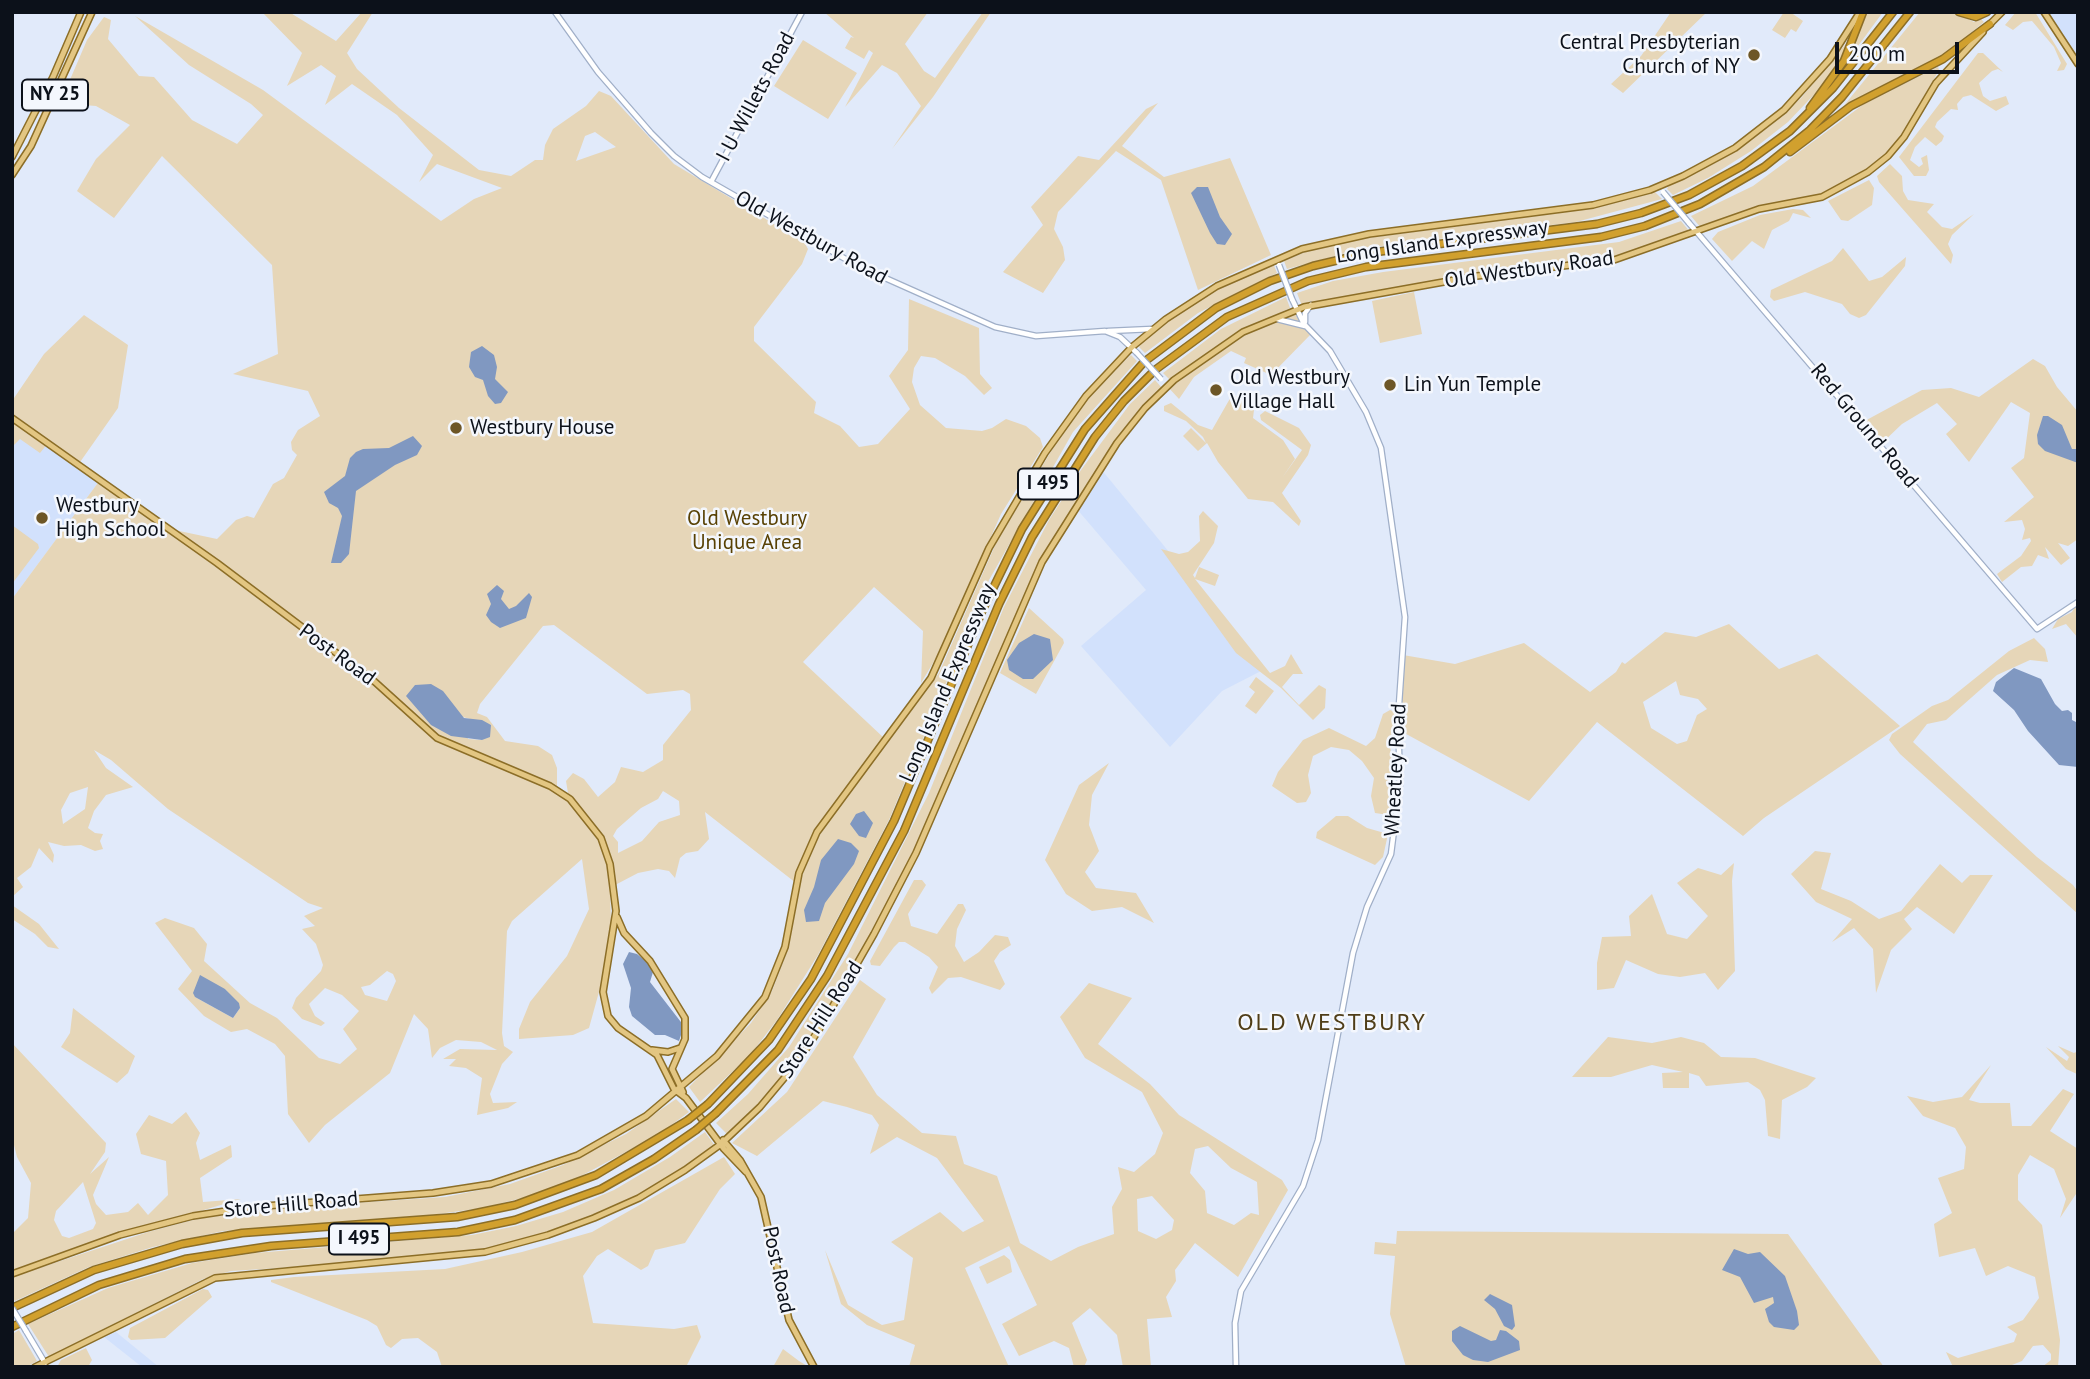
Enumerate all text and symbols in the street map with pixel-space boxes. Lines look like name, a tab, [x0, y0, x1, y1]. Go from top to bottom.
street label: I U Willets Road	[711, 28, 801, 166]
scale bar	[1838, 28, 1962, 72]
place label: Central Presbyterian Church of NY	[1559, 30, 1740, 80]
text: 200 m	[1848, 40, 1905, 67]
marker: Central Presbyterian Church of NY	[1746, 47, 1762, 63]
road number: NY 25	[22, 80, 88, 110]
street label: Old Westbury Road	[730, 186, 892, 290]
street label: Long Island Expressway	[1334, 215, 1550, 269]
street label: Old Westbury Road	[1443, 246, 1615, 294]
street label: Red Ground Road	[1805, 359, 1923, 493]
place label: Old Westbury Village Hall	[1230, 365, 1350, 415]
place label: Lin Yun Temple	[1404, 372, 1541, 398]
marker: Lin Yun Temple	[1382, 377, 1398, 393]
marker: Old Westbury Village Hall	[1208, 382, 1224, 398]
place label: Westbury House	[470, 415, 615, 441]
marker: Westbury House	[448, 420, 464, 436]
road number: I 495	[1018, 468, 1078, 499]
place label: Westbury High School	[56, 493, 165, 543]
park label: Old Westbury Unique Area	[687, 506, 807, 556]
marker: Westbury High School	[34, 510, 50, 526]
street label: Long Island Expressway	[895, 580, 1001, 786]
street label: Post Road	[294, 619, 380, 691]
street label: Wheatley Road	[1380, 703, 1412, 837]
street label: Store Hill Road	[774, 957, 868, 1083]
district label: OLD WESTBURY	[1239, 1009, 1425, 1037]
street label: Store Hill Road	[223, 1187, 359, 1223]
road number: I 495	[329, 1224, 389, 1254]
street label: Post Road	[756, 1224, 800, 1316]

